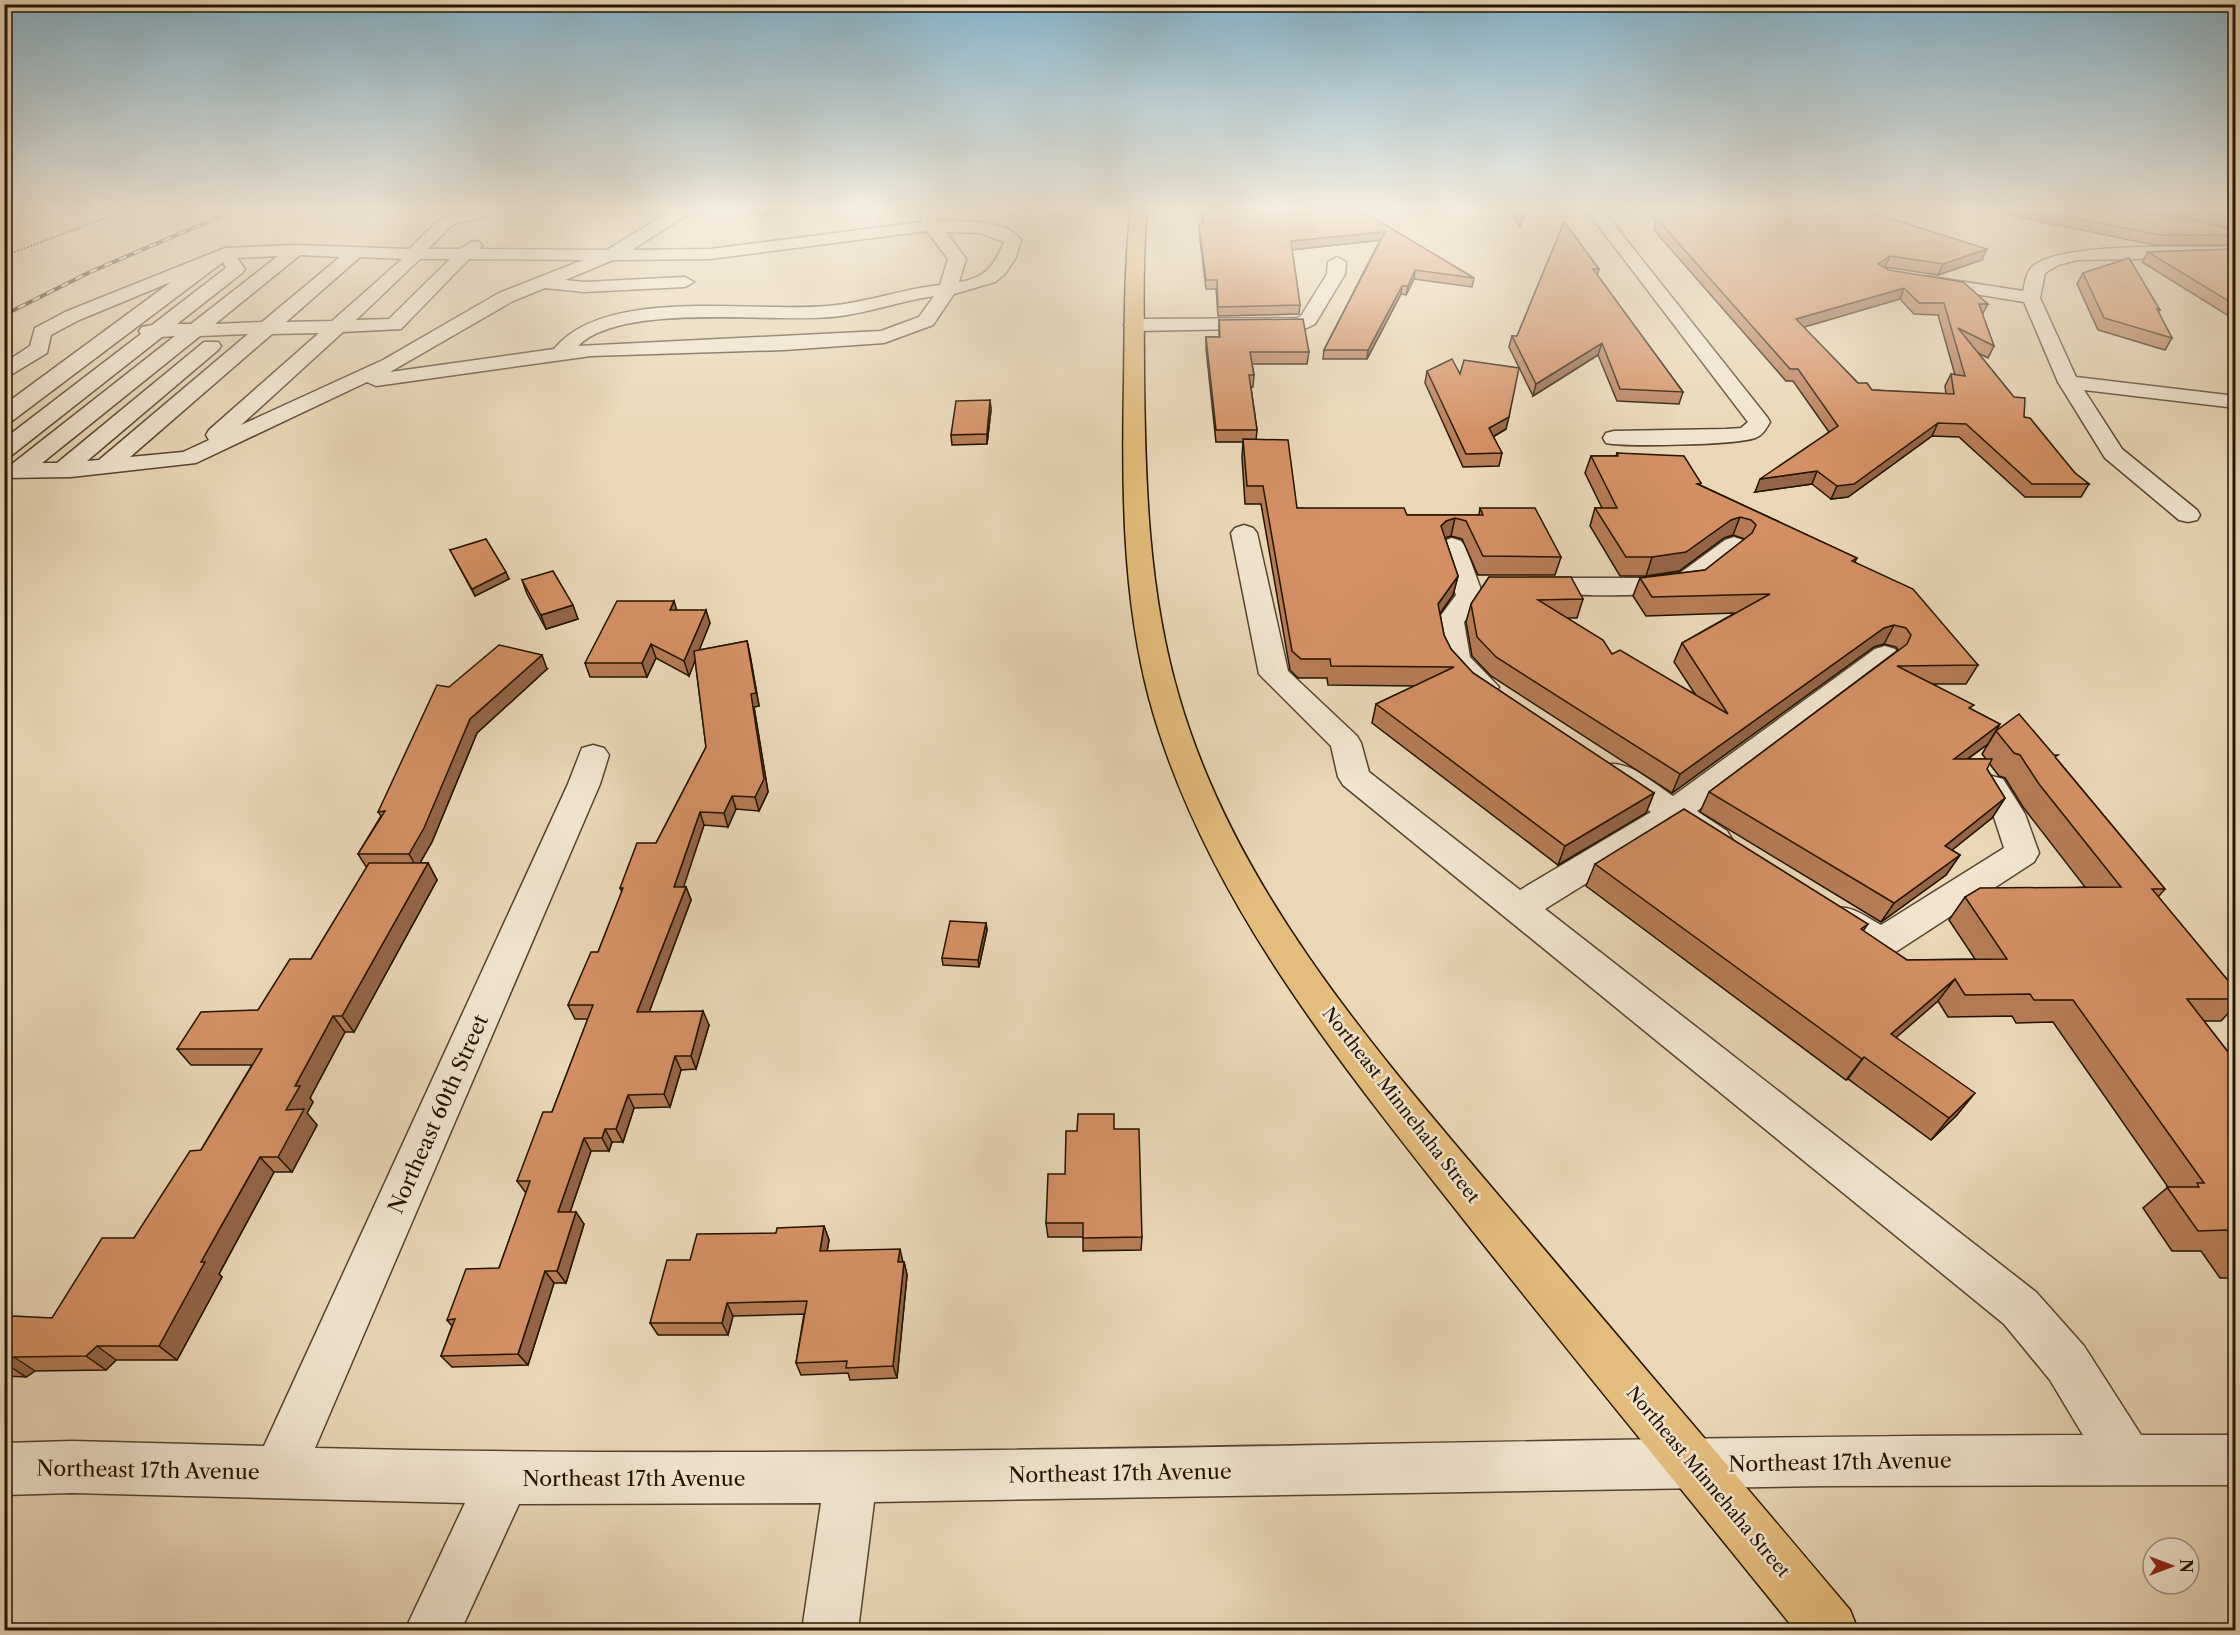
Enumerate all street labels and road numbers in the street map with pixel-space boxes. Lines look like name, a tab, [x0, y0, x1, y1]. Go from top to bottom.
street label: Northeast Minnehaha Street	[1318, 1003, 1485, 1208]
street label: Northeast 60th Street	[383, 1010, 493, 1217]
street label: Northeast Minnehaha Street	[1622, 1382, 1795, 1582]
street label: Northeast 17th Avenue	[1728, 1448, 1952, 1476]
street label: Northeast 17th Avenue	[36, 1456, 260, 1484]
street label: Northeast 17th Avenue	[1008, 1459, 1232, 1487]
street label: Northeast 17th Avenue	[522, 1466, 746, 1491]

